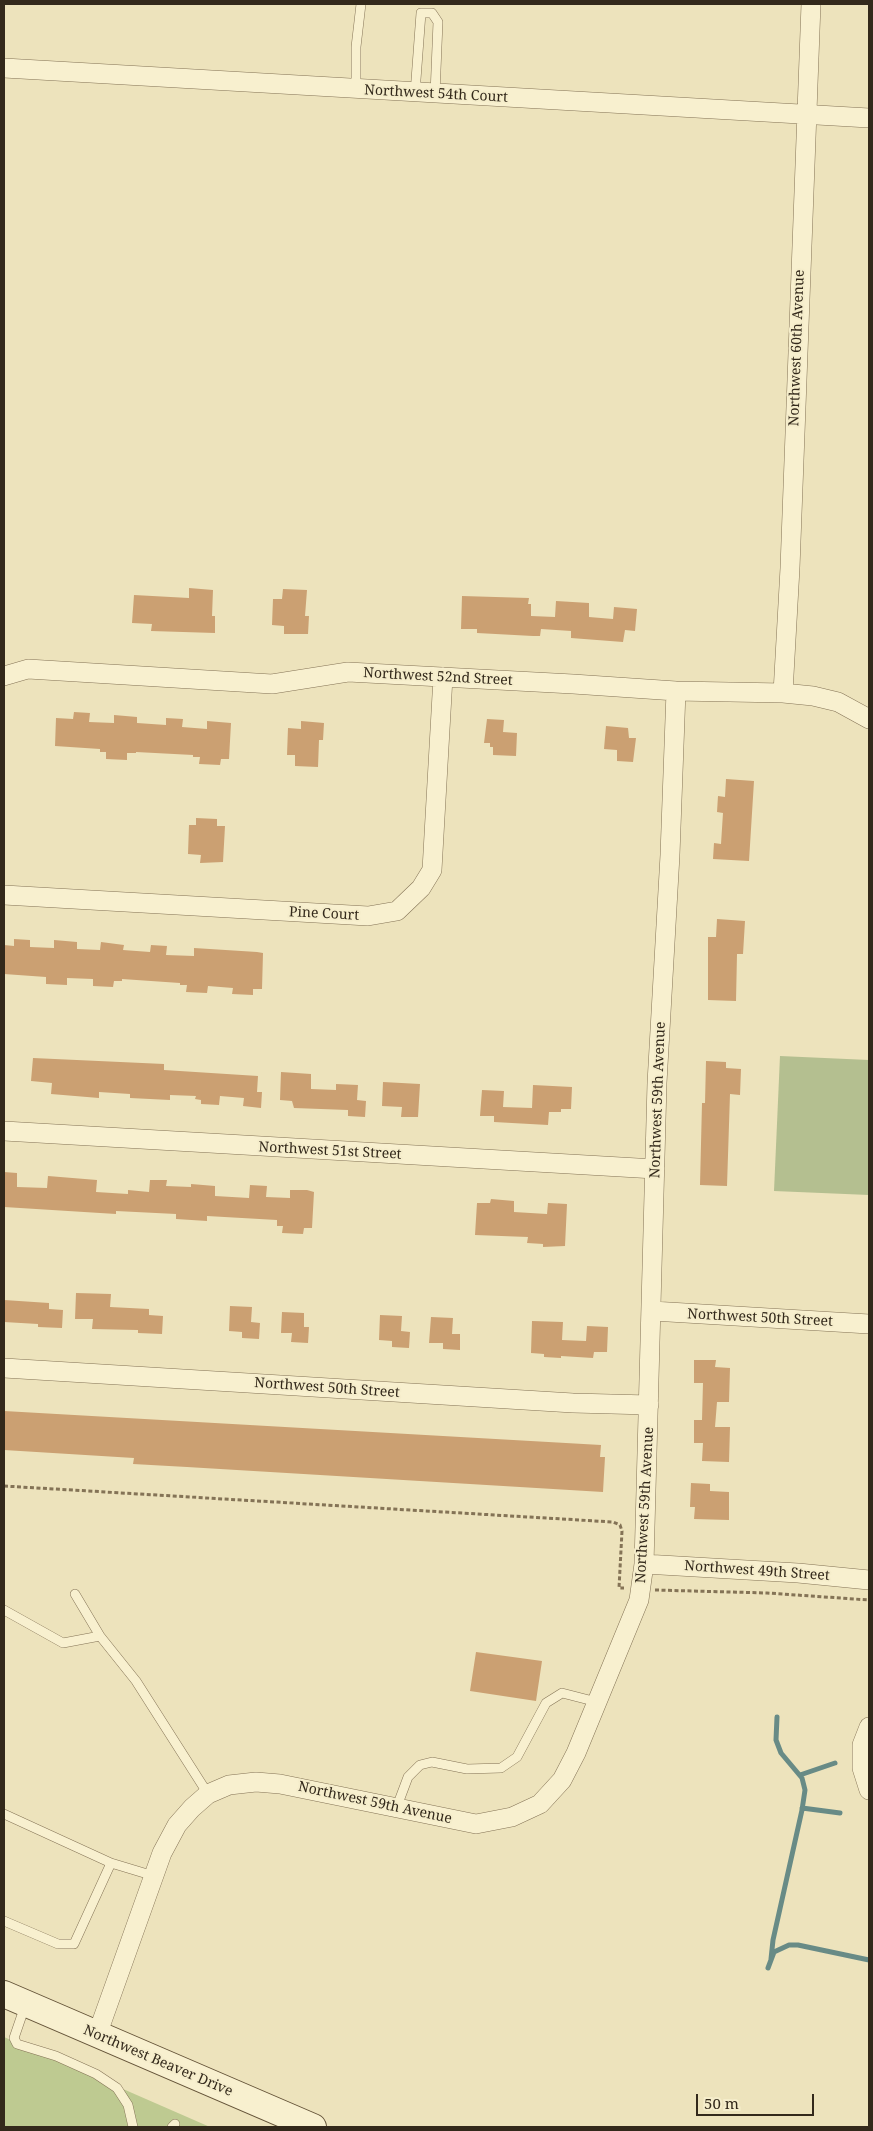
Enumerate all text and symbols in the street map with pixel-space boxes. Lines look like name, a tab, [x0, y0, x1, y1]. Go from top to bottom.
street label: Northwest 54th Court	[364, 82, 508, 106]
street label: Northwest 60th Avenue	[786, 269, 808, 427]
street label: Northwest 52nd Street	[363, 665, 513, 689]
street label: Pine Court	[289, 904, 359, 924]
street label: Northwest 59th Avenue	[647, 1021, 669, 1179]
street label: Northwest 51st Street	[258, 1139, 402, 1163]
street label: Northwest 50th Street	[687, 1306, 833, 1330]
street label: Northwest 50th Street	[254, 1375, 400, 1401]
street label: Northwest 59th Avenue	[633, 1426, 657, 1584]
street label: Northwest 49th Street	[684, 1558, 830, 1584]
street label: Northwest 59th Avenue	[297, 1778, 453, 1828]
street label: Northwest Beaver Drive	[81, 2022, 235, 2100]
scale bar	[698, 2084, 816, 2116]
text: 50 m	[704, 2093, 739, 2113]

